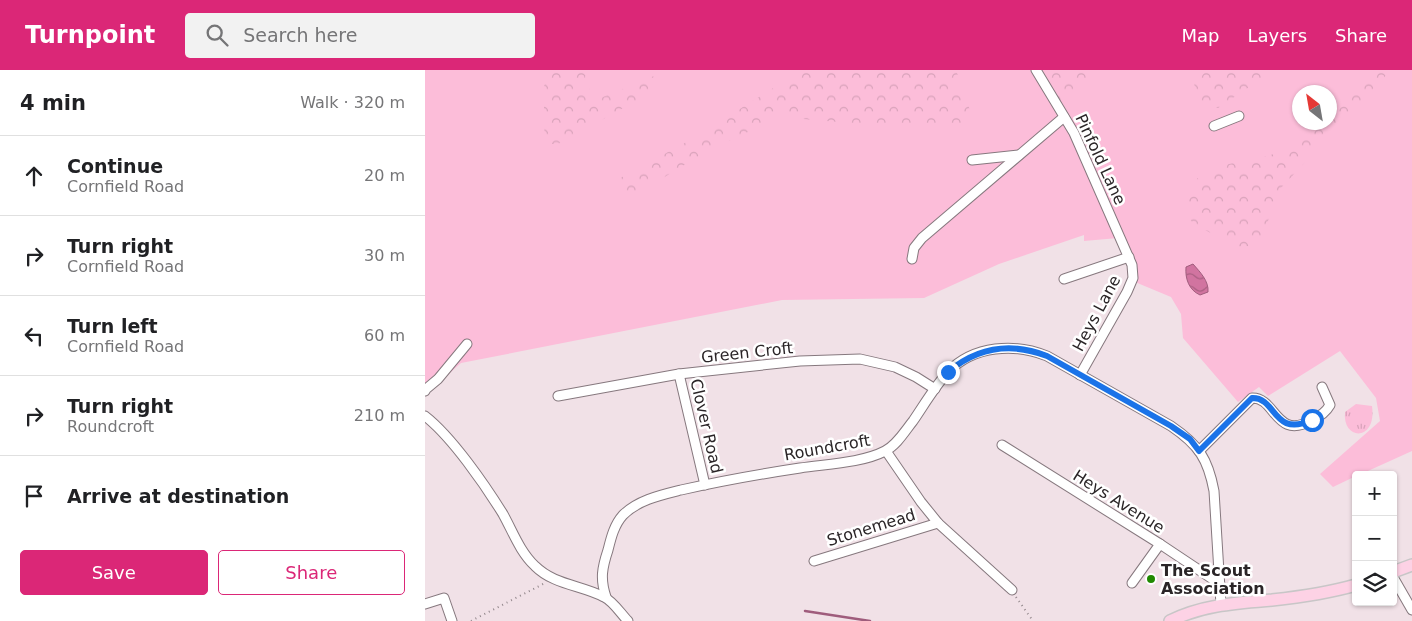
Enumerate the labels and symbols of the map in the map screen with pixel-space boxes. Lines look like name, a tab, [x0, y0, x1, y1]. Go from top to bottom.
north arrow	[1292, 85, 1337, 130]
street label: Pinfold Lane	[1071, 111, 1130, 208]
street label: Heys Lane	[1068, 272, 1124, 355]
street label: Green Croft	[700, 338, 794, 367]
route end	[937, 361, 960, 384]
street label: Clover Road	[686, 377, 727, 475]
route start	[1301, 409, 1324, 432]
street label: Roundcroft	[783, 431, 872, 464]
street label: Heys Avenue	[1070, 466, 1168, 537]
street label: Stonemead	[825, 505, 918, 550]
place label: The Scout Association	[1161, 561, 1265, 598]
marker: The Scout Association	[1145, 573, 1157, 585]

